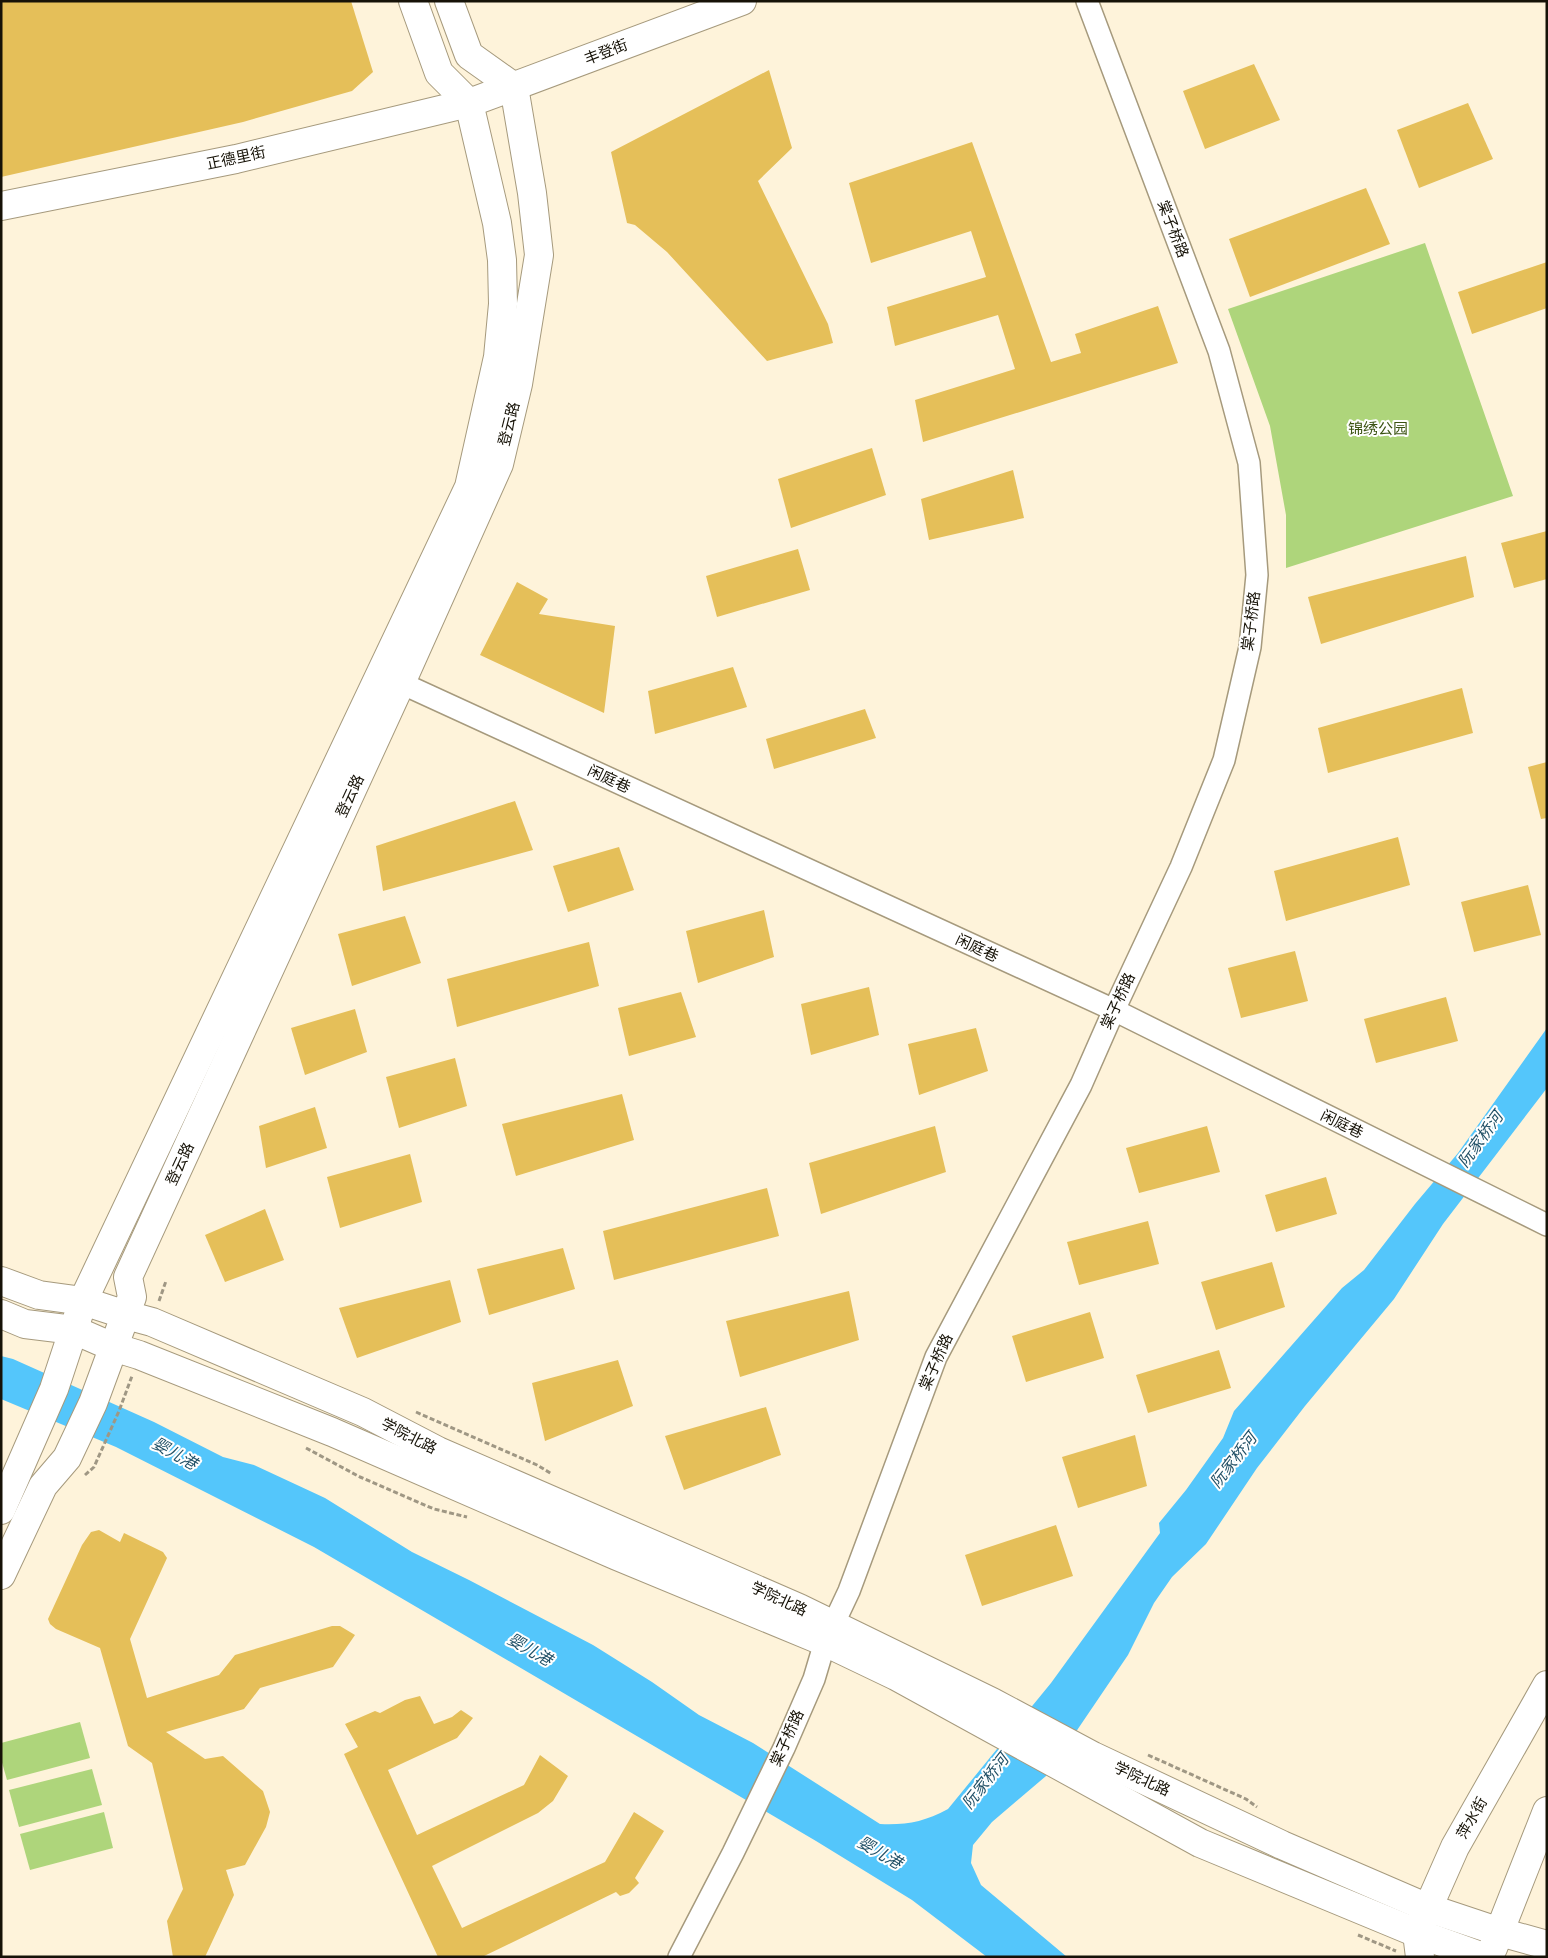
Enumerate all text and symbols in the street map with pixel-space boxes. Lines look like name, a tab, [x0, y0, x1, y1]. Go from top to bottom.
street label: 丰登街	[581, 35, 631, 70]
street label: 正德里街	[205, 142, 268, 175]
street label: 棠子桥路	[1152, 197, 1193, 261]
street label: 登云路	[494, 400, 525, 449]
park label: 锦绣公园	[1348, 419, 1408, 440]
street label: 棠子桥路	[1237, 590, 1266, 652]
street label: 闲庭巷	[584, 760, 634, 798]
street label: 登云路	[331, 771, 369, 821]
street label: 闲庭巷	[952, 929, 1002, 967]
street label: 棠子桥路	[1096, 970, 1141, 1033]
street label: 闲庭巷	[1317, 1105, 1367, 1144]
water label: 阮家桥河	[1453, 1105, 1510, 1172]
street label: 登云路	[161, 1139, 199, 1189]
street label: 棠子桥路	[915, 1331, 958, 1394]
street label: 学院北路	[377, 1413, 440, 1459]
water label: 阮家桥河	[1205, 1426, 1264, 1493]
water label: 婴儿港	[148, 1433, 203, 1476]
street label: 学院北路	[747, 1577, 810, 1622]
water label: 婴儿港	[503, 1628, 558, 1672]
street label: 棠子桥路	[766, 1707, 809, 1770]
water label: 阮家桥河	[957, 1747, 1016, 1814]
street label: 学院北路	[1110, 1757, 1173, 1802]
street label: 萍水街	[1452, 1794, 1493, 1843]
water label: 婴儿港	[853, 1831, 908, 1875]

